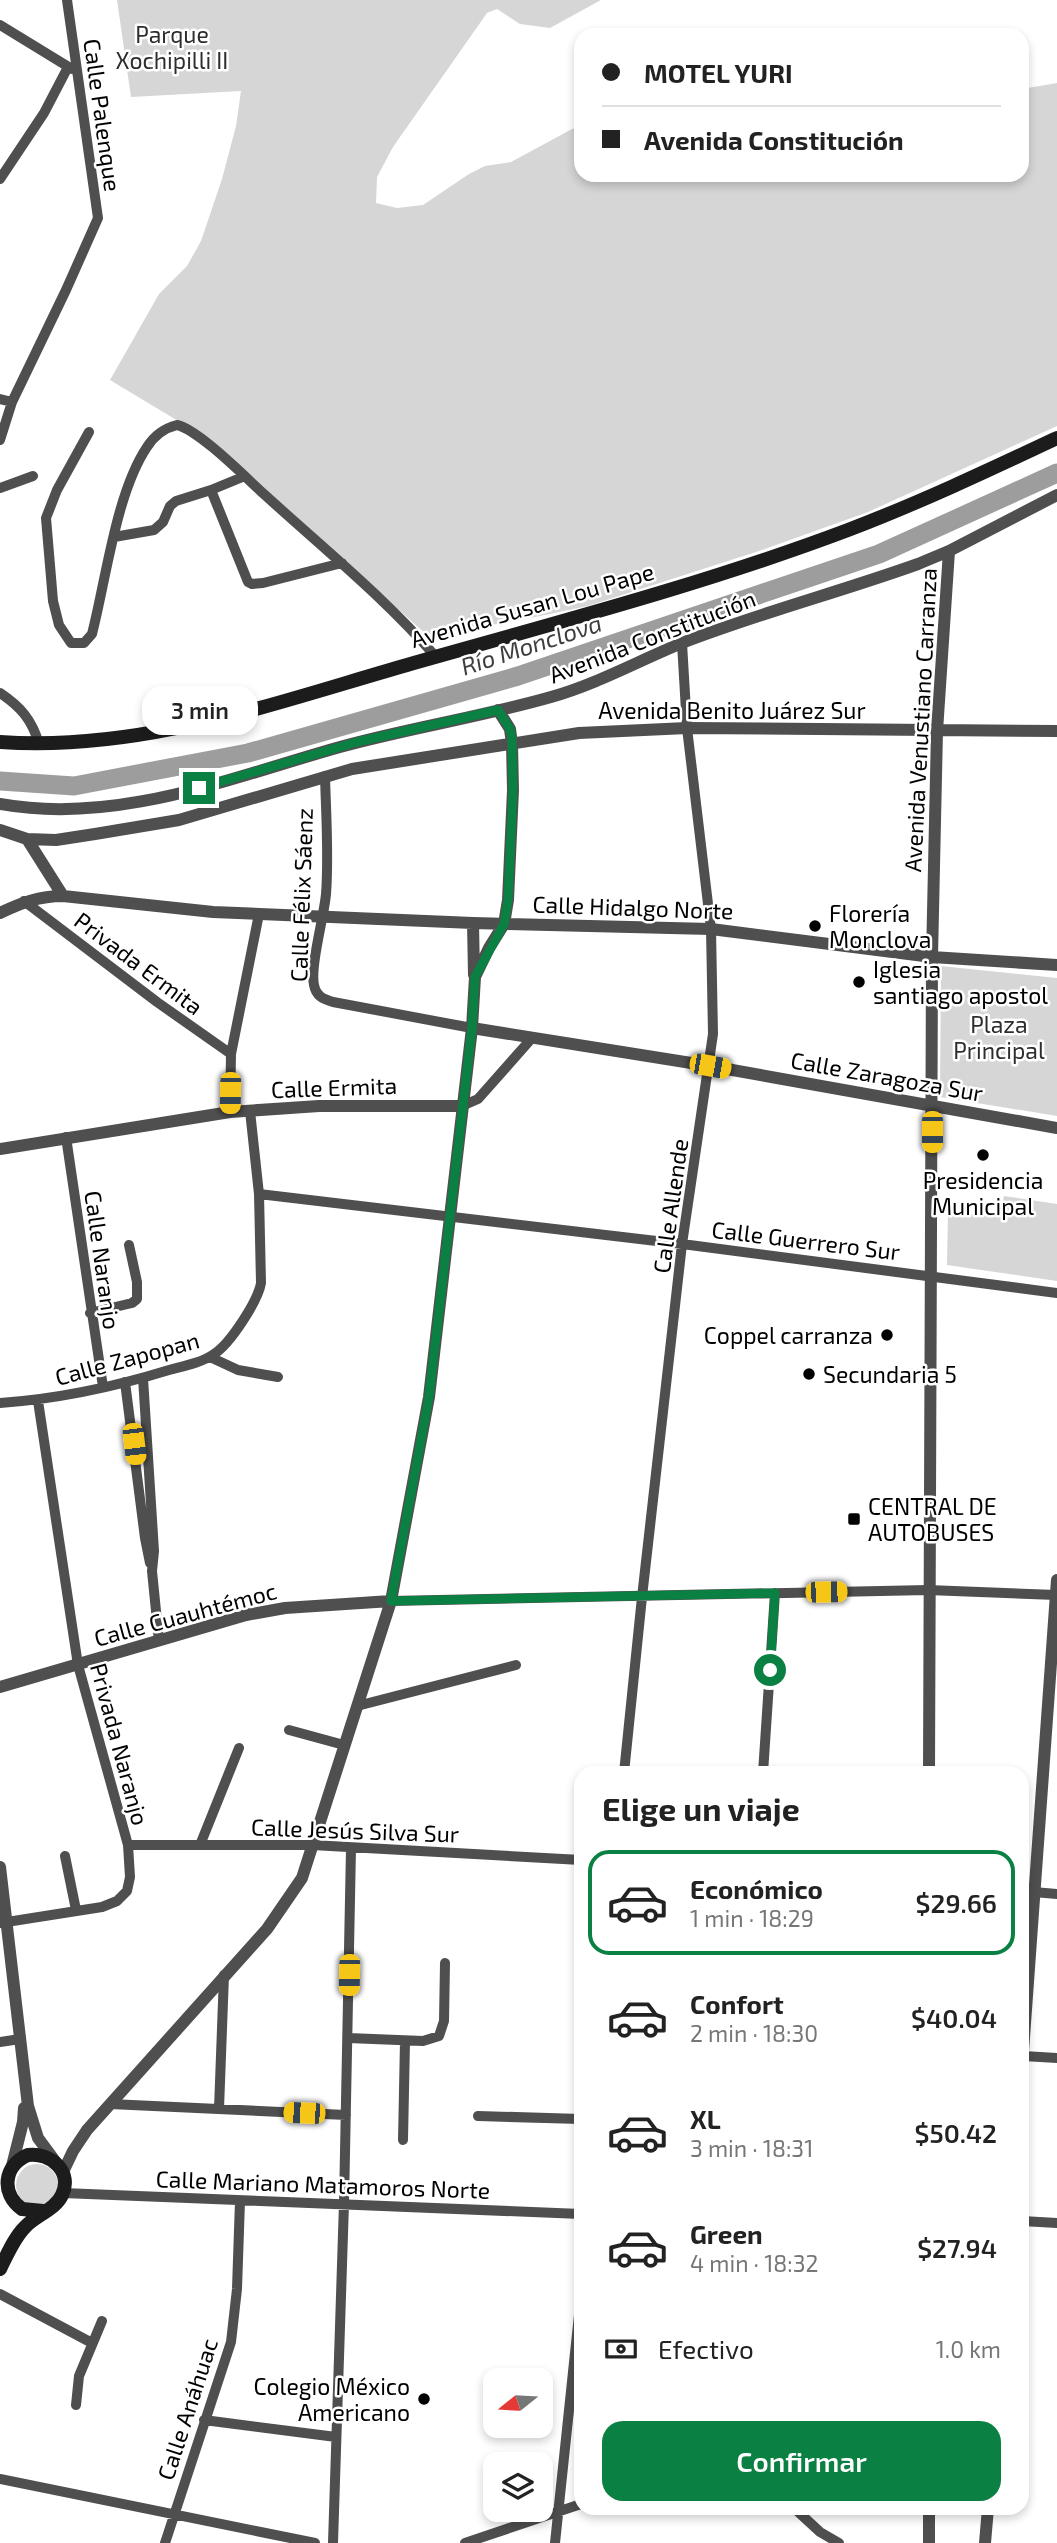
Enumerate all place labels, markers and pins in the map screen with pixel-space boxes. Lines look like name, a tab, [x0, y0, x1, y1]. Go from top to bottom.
place label: Florería Monclova	[829, 899, 931, 953]
marker: Florería Monclova	[807, 918, 823, 934]
place label: Iglesia santiago apostol	[873, 955, 1048, 1009]
marker: Iglesia santiago apostol	[851, 974, 867, 990]
marker: Presidencia Municipal	[975, 1147, 991, 1163]
place label: Presidencia Municipal	[923, 1166, 1043, 1220]
place label: Coppel carranza	[704, 1321, 873, 1349]
marker: Coppel carranza	[879, 1327, 895, 1343]
place label: Secundaria 5	[823, 1360, 957, 1388]
marker: Secundaria 5	[801, 1366, 817, 1382]
place label: CENTRAL DE AUTOBUSES	[868, 1492, 997, 1546]
marker: CENTRAL DE AUTOBUSES	[846, 1511, 862, 1527]
place label: Colegio México Americano	[253, 2372, 410, 2426]
marker: Colegio México Americano	[416, 2391, 432, 2407]

